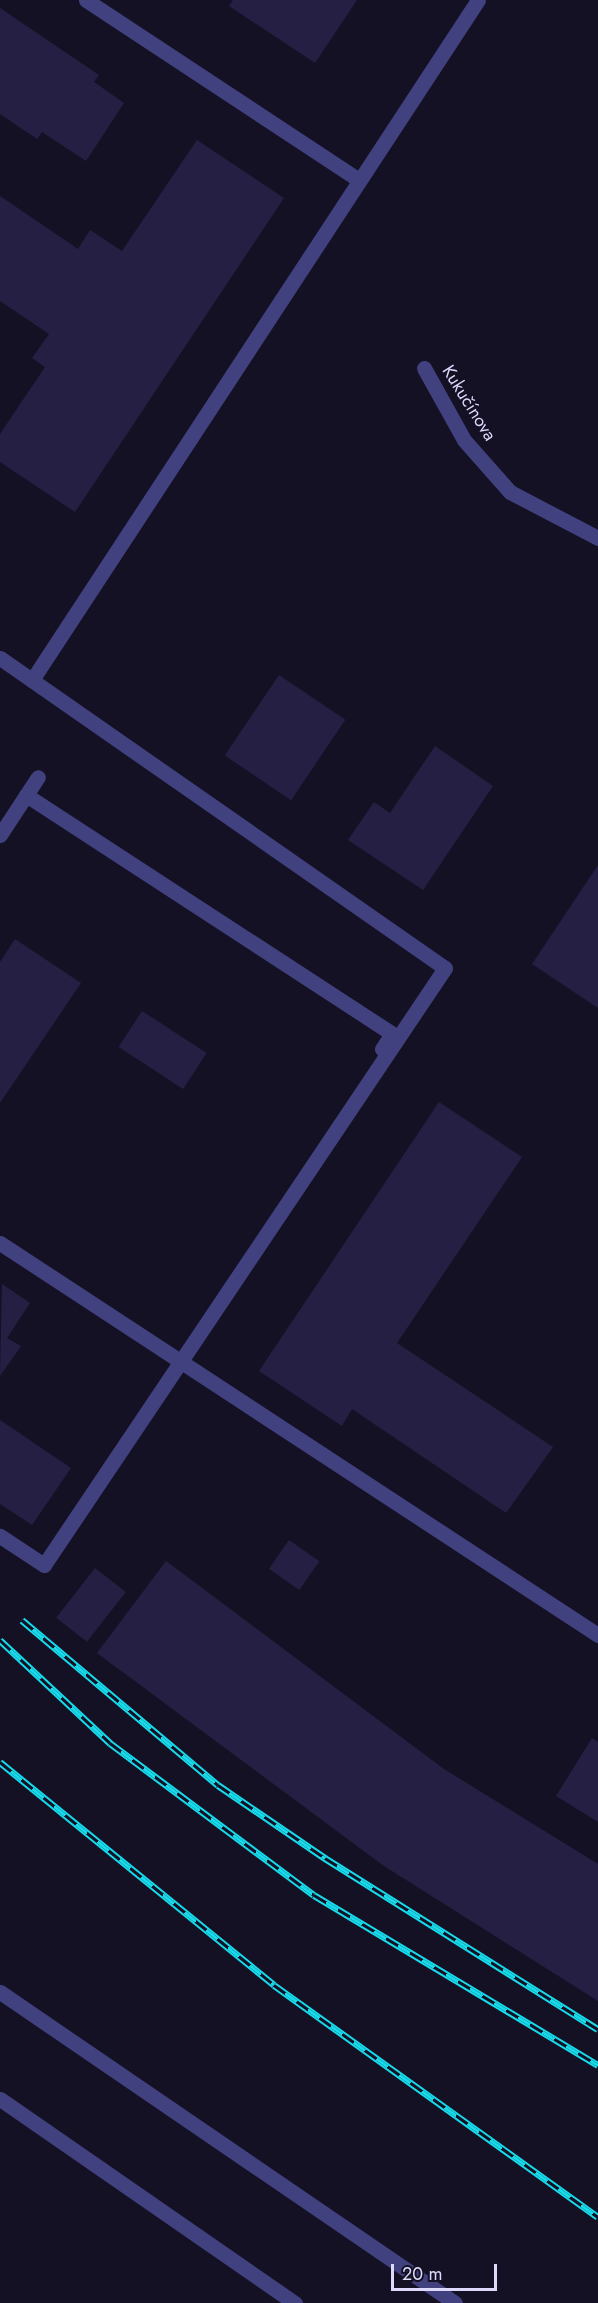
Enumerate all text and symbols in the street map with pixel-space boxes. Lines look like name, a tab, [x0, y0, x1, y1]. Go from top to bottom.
street label: Kukučínova	[437, 361, 501, 445]
scale bar	[394, 2252, 500, 2290]
text: 20 m	[402, 2261, 442, 2287]

